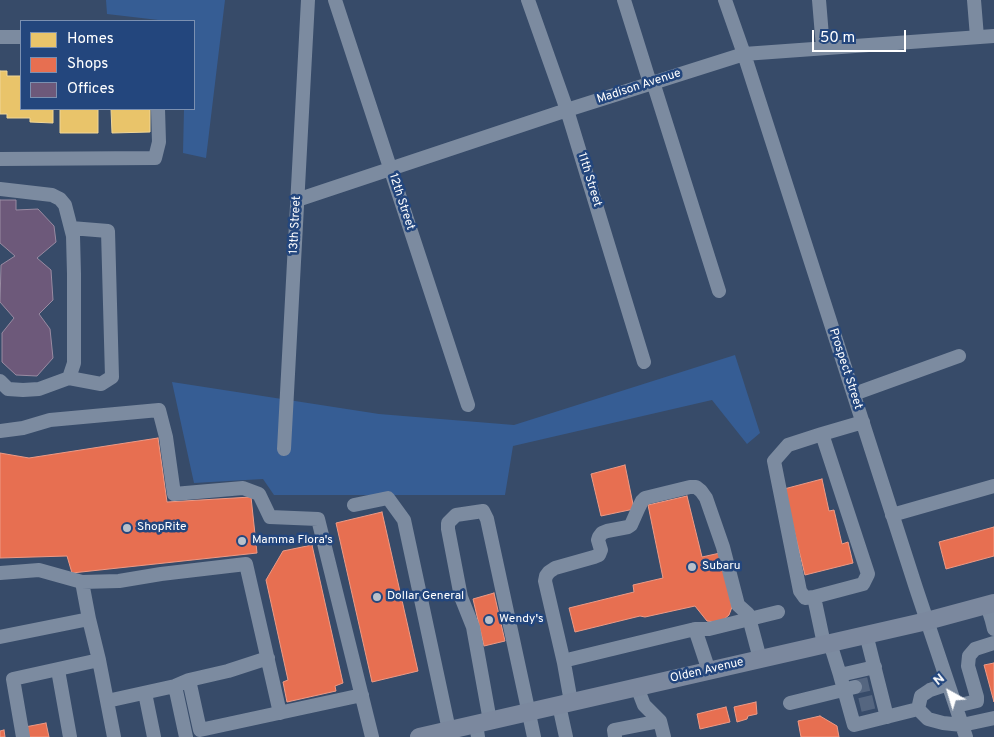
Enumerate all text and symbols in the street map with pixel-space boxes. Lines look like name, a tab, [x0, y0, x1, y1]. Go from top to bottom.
legend	[20, 20, 195, 110]
scale bar	[814, 20, 908, 52]
text: 50 m	[820, 29, 855, 48]
text: Homes	[67, 30, 114, 49]
text: Shops	[67, 55, 108, 74]
street label: Madison Avenue	[595, 67, 683, 107]
text: Offices	[67, 80, 114, 99]
street label: 11th Street	[574, 151, 604, 209]
street label: 12th Street	[385, 172, 417, 232]
street label: 13th Street	[287, 195, 305, 255]
street label: Prospect Street	[825, 327, 865, 411]
place label: ShopRite	[137, 521, 186, 535]
marker: ShopRite	[121, 522, 133, 534]
place label: Mamma Flora's	[252, 534, 333, 548]
marker: Mamma Flora's	[236, 535, 248, 547]
place label: Subaru	[702, 560, 741, 574]
marker: Subaru	[686, 561, 698, 573]
place label: Dollar General	[387, 590, 464, 604]
marker: Dollar General	[371, 591, 383, 603]
place label: Wendy's	[499, 613, 544, 627]
marker: Wendy's	[483, 614, 495, 626]
street label: Olden Avenue	[669, 656, 745, 686]
north arrow	[924, 667, 974, 717]
text: N	[930, 670, 949, 690]

